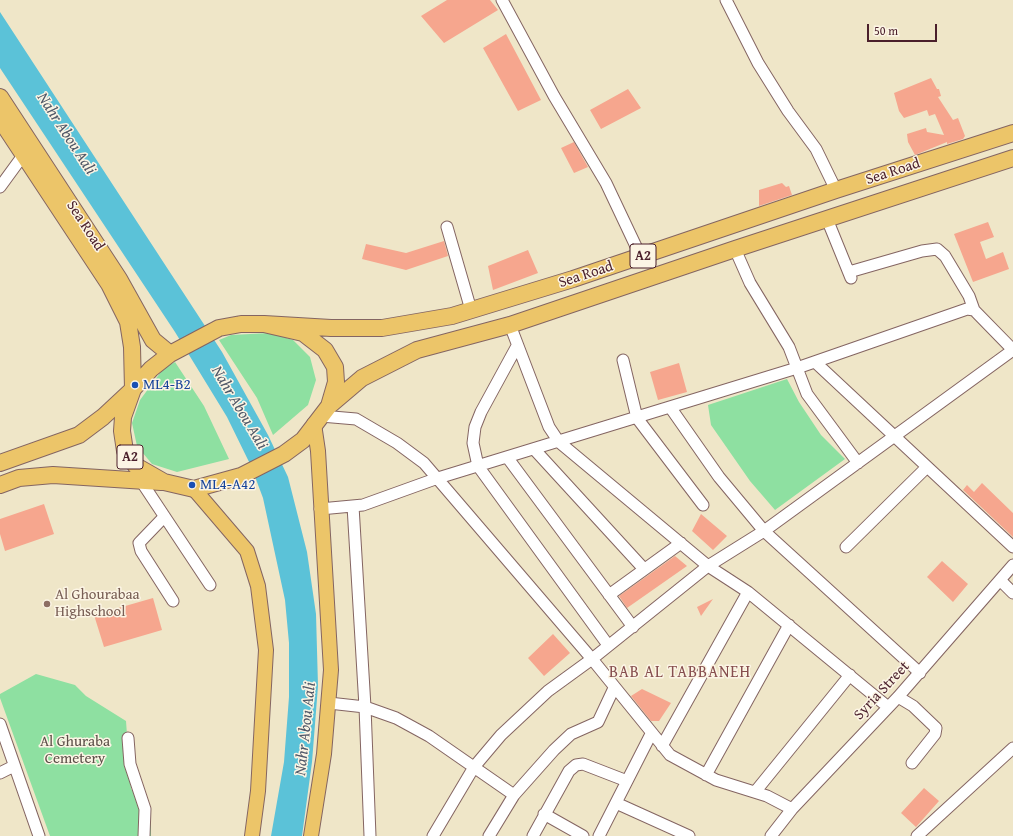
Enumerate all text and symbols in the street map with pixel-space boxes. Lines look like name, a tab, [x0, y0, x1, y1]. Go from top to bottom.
scale bar	[869, 16, 939, 42]
text: 50 m	[874, 22, 898, 39]
water label: Nahr Abou Aali	[32, 89, 100, 179]
street label: Sea Road	[864, 155, 922, 189]
street label: Sea Road	[62, 198, 108, 254]
road number: A2	[630, 244, 656, 268]
street label: Sea Road	[557, 258, 615, 292]
water label: Nahr Abou Aali	[207, 363, 271, 453]
place label: ML4-B2	[143, 376, 191, 394]
marker: ML4-B2	[130, 380, 140, 390]
road number: A2	[117, 445, 143, 469]
place label: ML4-A42	[200, 476, 256, 494]
marker: ML4-A42	[187, 480, 197, 490]
place label: Al Ghourabaa Highschool	[55, 586, 140, 621]
marker: Al Ghourabaa Highschool	[42, 599, 52, 609]
street label: Syria Street	[850, 658, 914, 724]
district label: BAB AL TABBANEH	[609, 663, 751, 683]
water label: Nahr Abou Aali	[292, 681, 320, 777]
park label: Al Ghuraba Cemetery	[40, 733, 110, 768]

